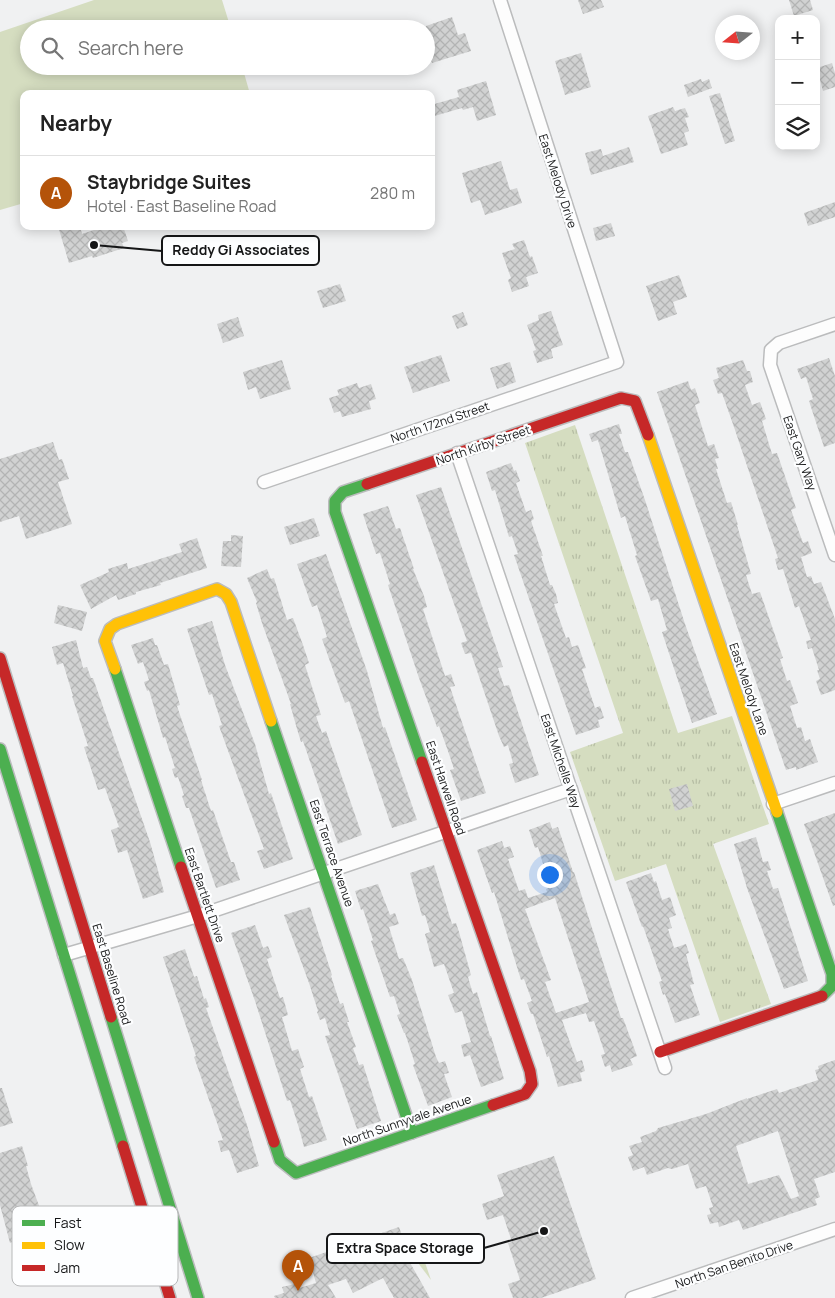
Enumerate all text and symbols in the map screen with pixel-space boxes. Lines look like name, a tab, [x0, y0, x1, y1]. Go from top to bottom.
north arrow	[715, 15, 760, 60]
map controls	[775, 15, 820, 150]
button: +	[775, 15, 820, 60]
search box	[20, 20, 435, 75]
icon: search	[38, 34, 66, 62]
text: Search here	[78, 35, 184, 61]
button: −	[775, 60, 820, 105]
button: layers	[775, 105, 820, 150]
text: Nearby	[40, 109, 112, 137]
street label: East Melody Drive	[535, 132, 581, 230]
text: Staybridge Suites	[87, 169, 251, 195]
text: A	[51, 182, 61, 204]
text: 280 m	[370, 182, 415, 204]
text: Hotel · East Baseline Road	[87, 195, 276, 217]
callout: Reddy Gi Associates	[162, 236, 319, 265]
text: Reddy Gi Associates	[172, 240, 310, 259]
street label: North 172nd Street	[388, 397, 492, 447]
street label: East Gary Way	[779, 413, 821, 493]
street label: North Kirby Street	[433, 421, 533, 469]
street label: East Melody Lane	[725, 640, 773, 738]
street label: East Michelle Way	[537, 711, 585, 811]
street label: East Harwell Road	[422, 739, 470, 837]
street label: East Terrace Avenue	[306, 797, 358, 909]
street label: East Bartlett Drive	[181, 845, 229, 945]
your location	[537, 862, 563, 888]
street label: East Baseline Road	[89, 921, 135, 1027]
street label: North Sunnyvale Avenue	[341, 1090, 473, 1150]
legend	[12, 1206, 178, 1286]
text: Fast	[54, 1213, 82, 1232]
callout: Extra Space Storage	[327, 1234, 484, 1263]
text: Slow	[54, 1235, 85, 1254]
street label: North San Benito Drive	[673, 1236, 795, 1292]
text: Extra Space Storage	[336, 1238, 474, 1257]
pin: A	[282, 1250, 314, 1291]
text: Jam	[54, 1258, 80, 1277]

